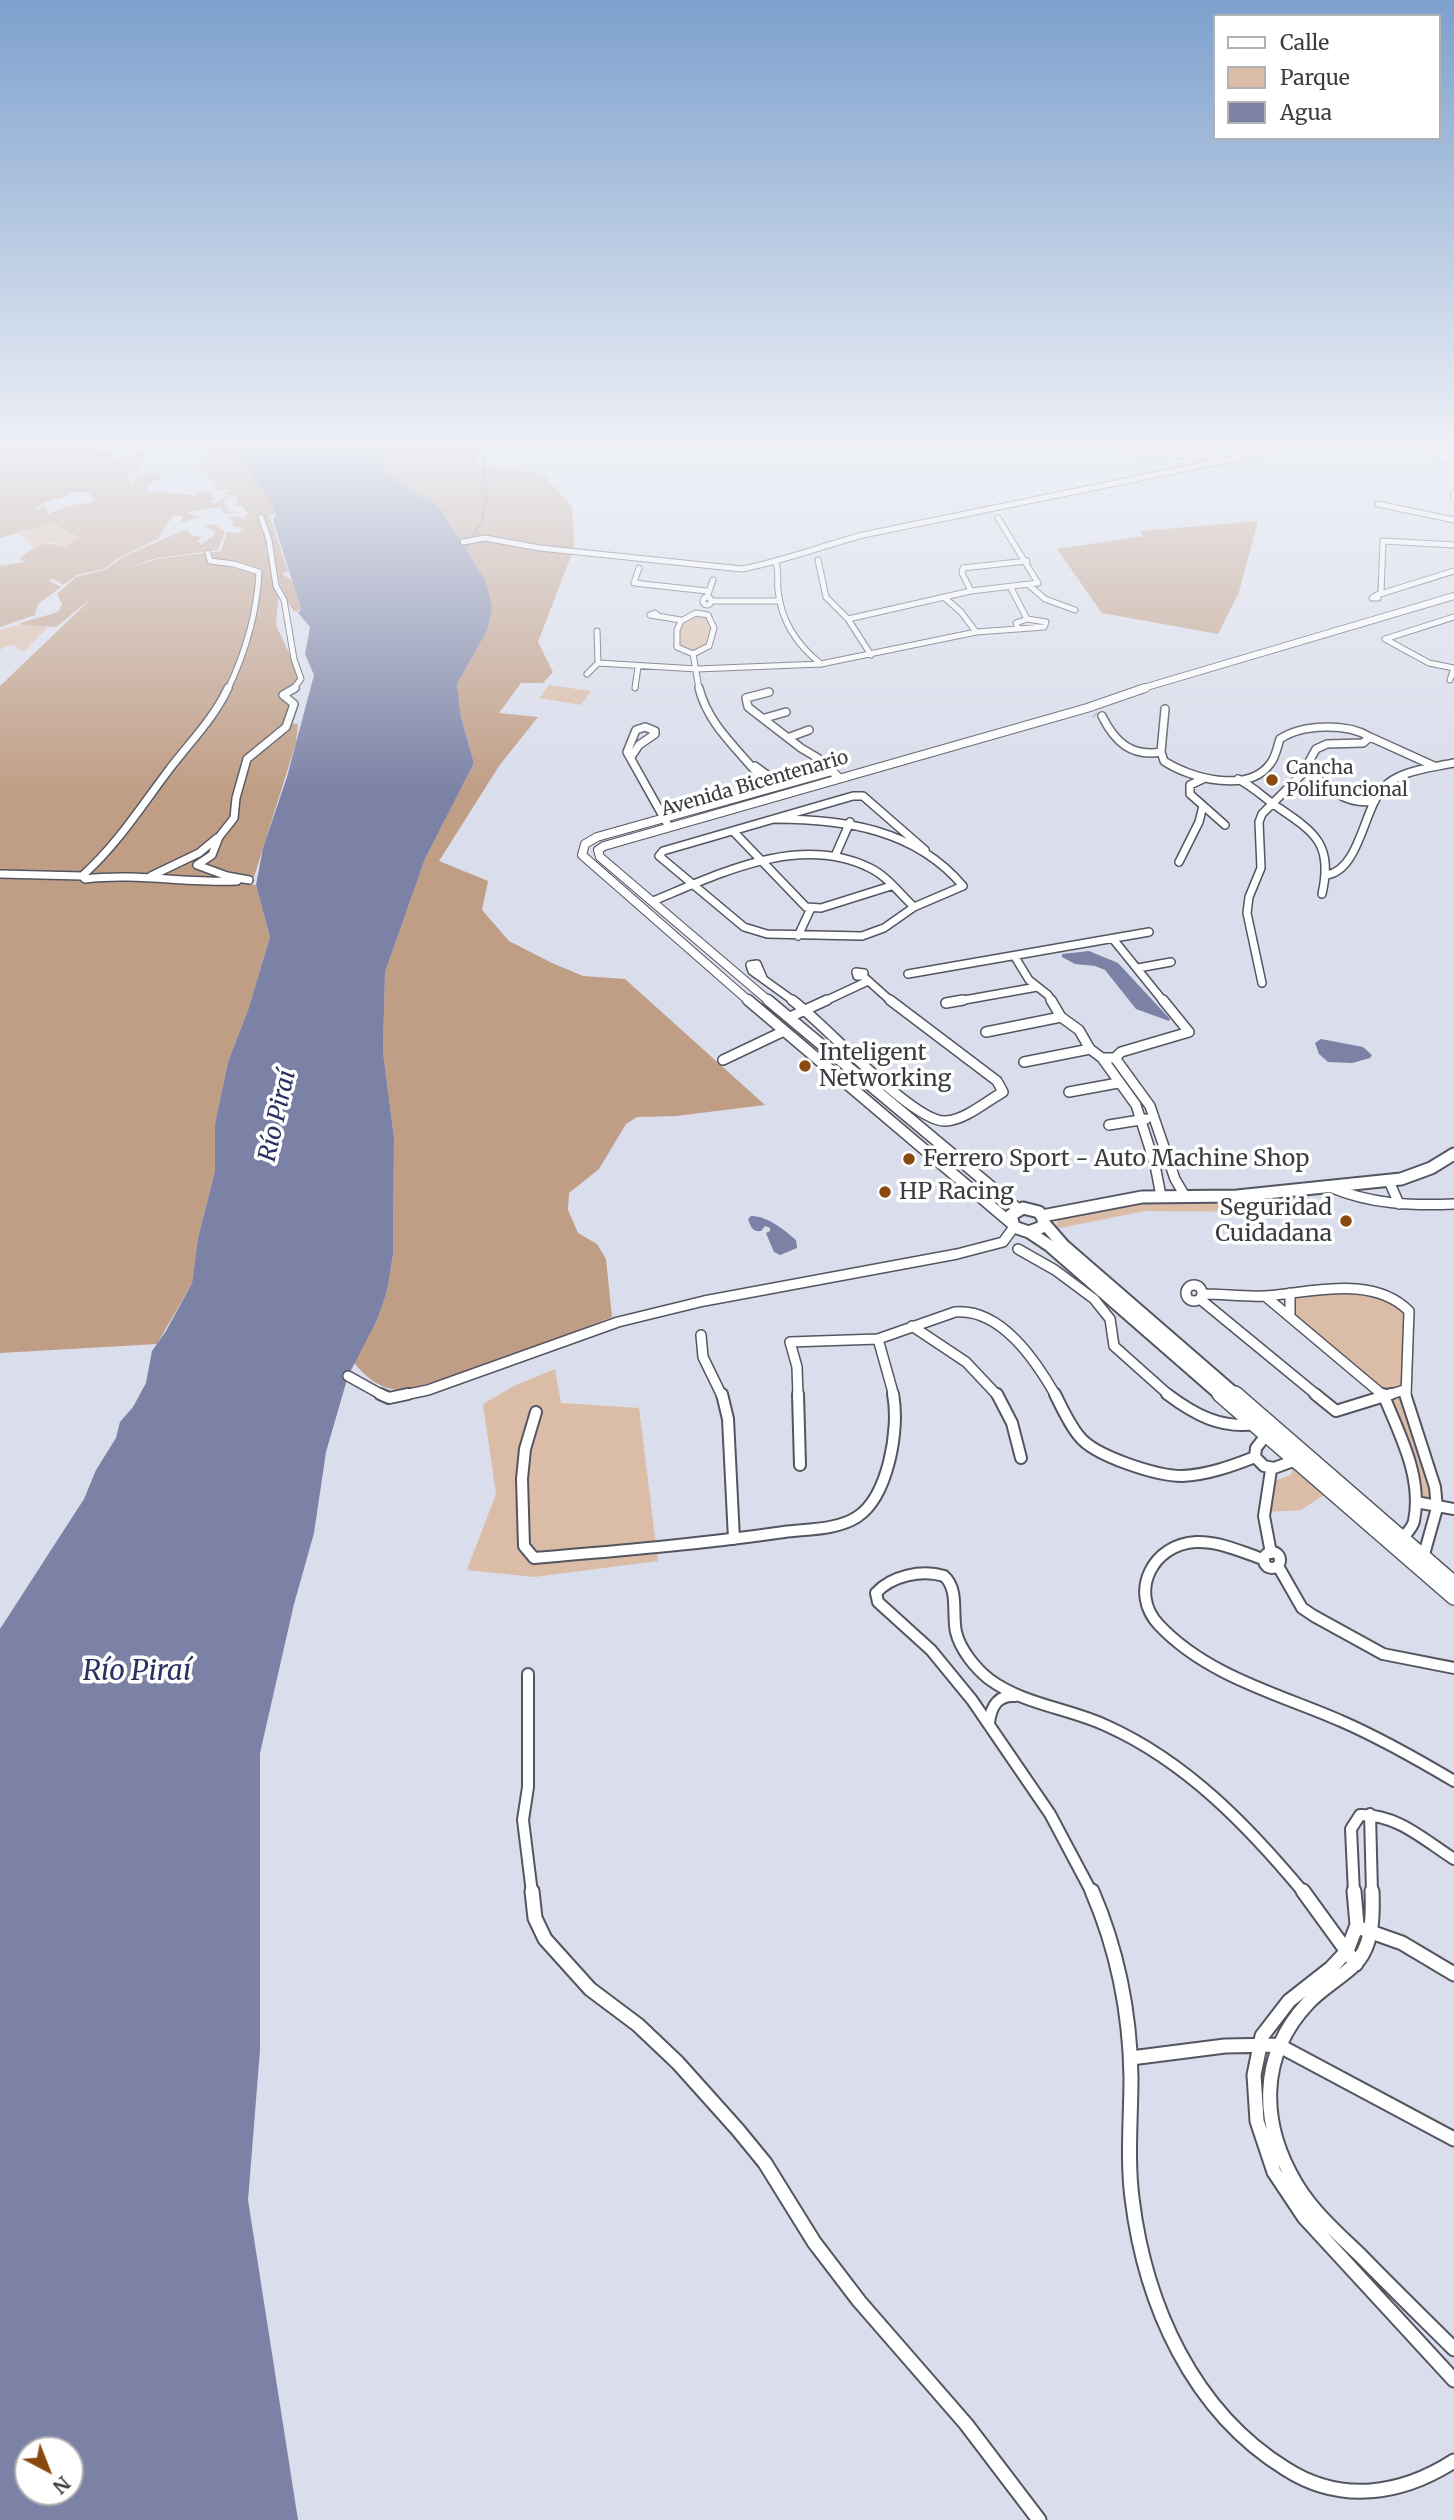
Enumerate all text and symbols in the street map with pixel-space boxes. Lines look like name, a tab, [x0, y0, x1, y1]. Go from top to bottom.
legend	[1212, 14, 1440, 140]
text: Calle	[1280, 29, 1329, 56]
text: Parque	[1280, 64, 1350, 91]
text: Agua	[1280, 99, 1332, 126]
street label: Avenida Bicentenario	[659, 746, 851, 822]
place label: Cancha Polifuncional	[1286, 758, 1408, 802]
marker: Cancha Polifuncional	[1264, 772, 1280, 788]
place label: Inteligent Networking	[819, 1039, 951, 1093]
marker: Inteligent Networking	[797, 1058, 813, 1074]
water label: Río Piraí	[254, 1068, 302, 1164]
place label: Ferrero Sport - Auto Machine Shop	[923, 1145, 1309, 1173]
marker: Ferrero Sport - Auto Machine Shop	[901, 1151, 917, 1167]
place label: HP Racing	[899, 1178, 1014, 1206]
marker: HP Racing	[877, 1184, 893, 1200]
place label: Seguridad Cuidadana	[1215, 1194, 1332, 1248]
marker: Seguridad Cuidadana	[1338, 1213, 1354, 1229]
water label: Río Piraí	[83, 1655, 191, 1689]
north arrow	[14, 2436, 84, 2506]
text: N	[48, 2471, 75, 2499]

